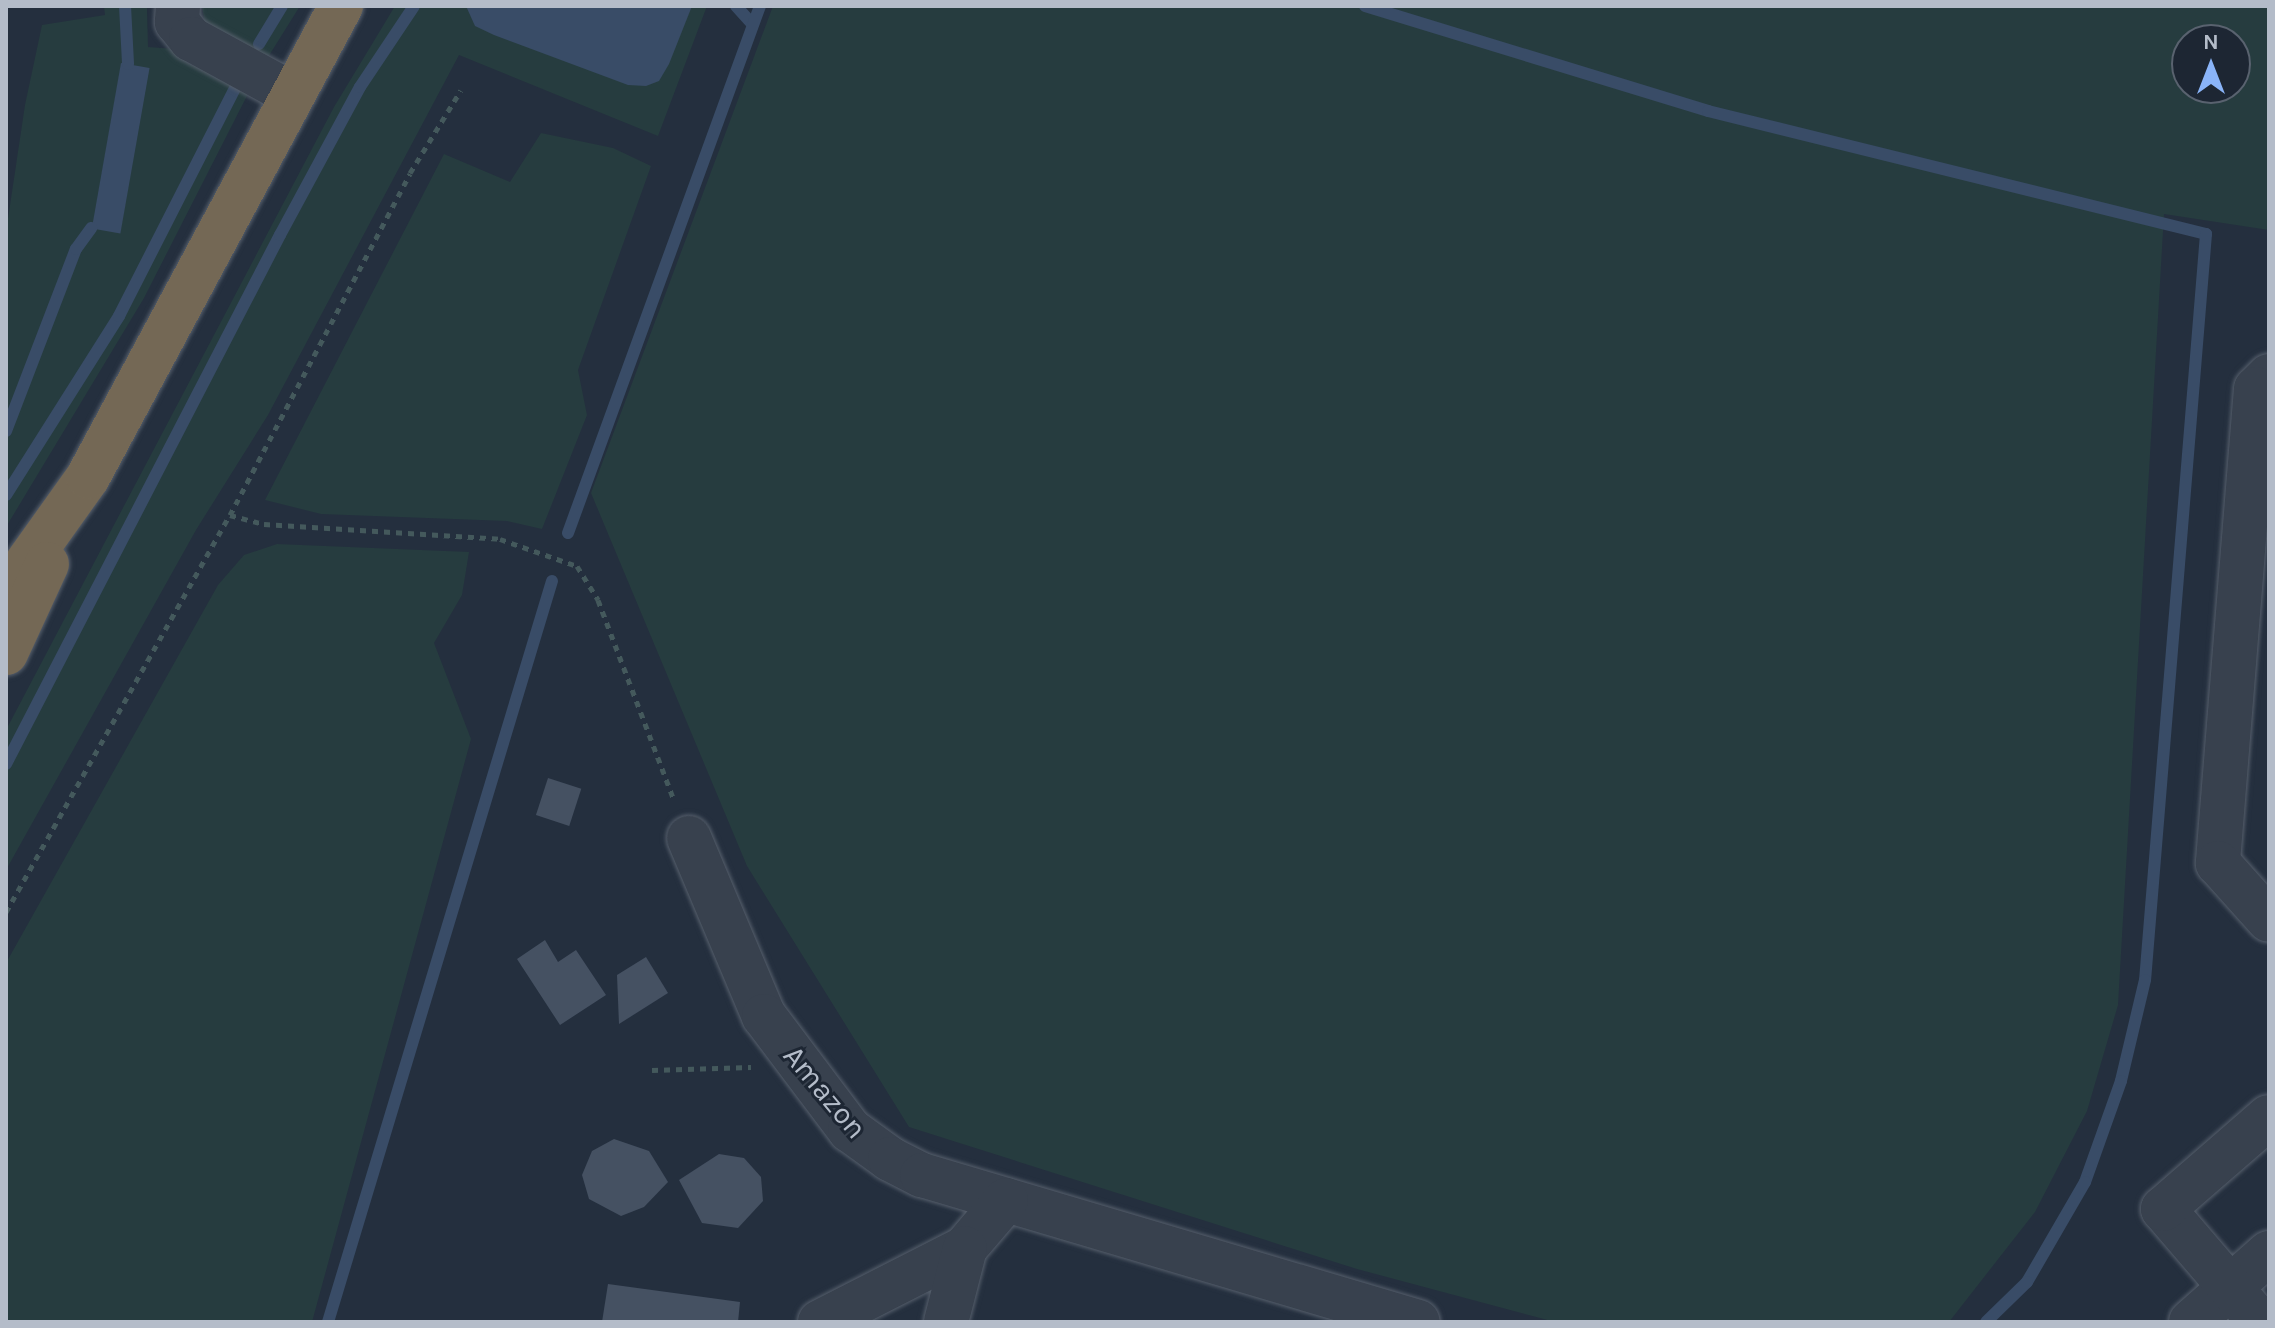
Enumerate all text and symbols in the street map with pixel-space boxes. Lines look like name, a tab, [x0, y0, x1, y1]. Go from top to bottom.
north arrow	[2171, 24, 2251, 104]
text: N	[2203, 29, 2219, 55]
street label: Amazon	[776, 1038, 874, 1146]

